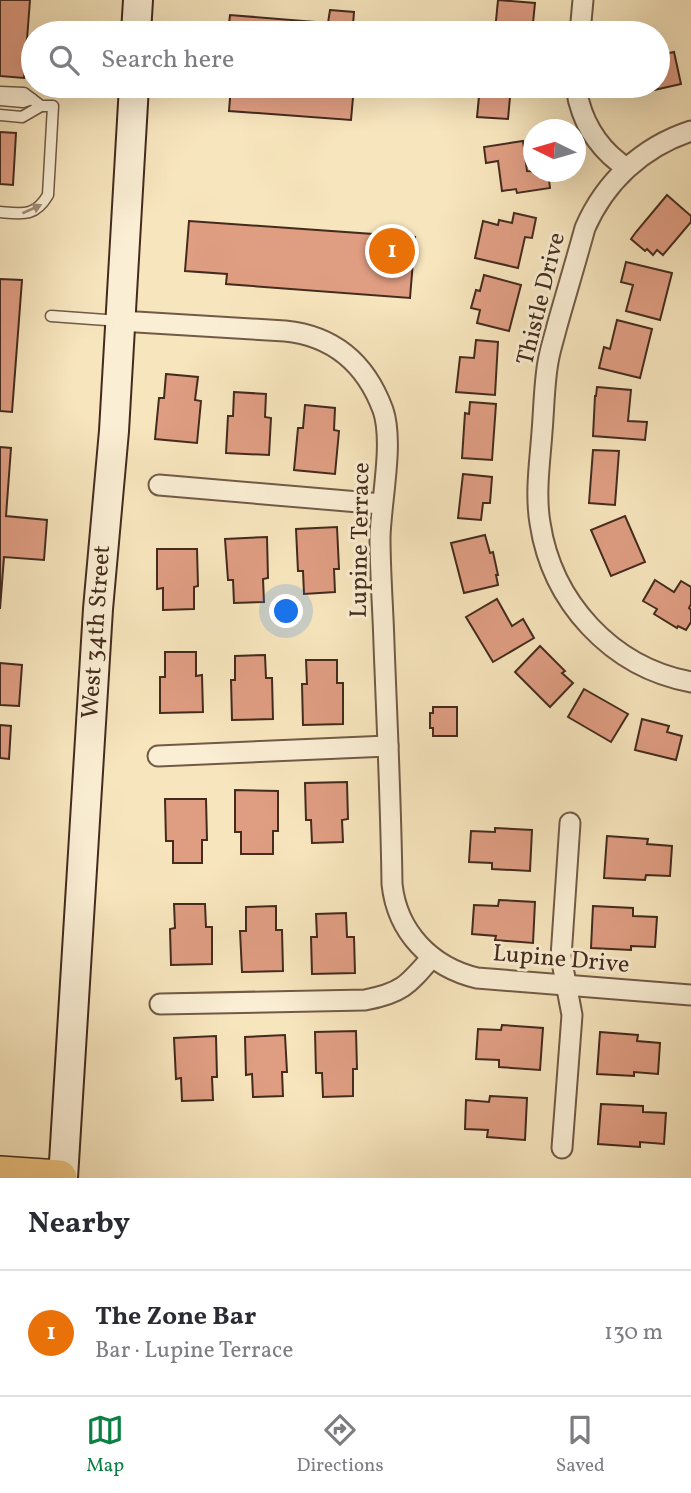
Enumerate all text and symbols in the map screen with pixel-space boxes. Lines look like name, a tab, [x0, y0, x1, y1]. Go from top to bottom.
search box	[21, 21, 670, 98]
icon: search	[45, 41, 83, 79]
text: Search here	[101, 42, 234, 78]
north arrow	[523, 119, 586, 182]
one-way arrow	[21, 203, 42, 214]
pin: 1	[369, 225, 415, 277]
street label: Thistle Drive	[509, 229, 575, 369]
street label: Lupine Terrace	[343, 462, 379, 618]
street label: West 34th Street	[74, 544, 120, 720]
your location	[269, 594, 303, 628]
street label: Lupine Drive	[491, 937, 631, 983]
text: Nearby	[28, 1203, 130, 1245]
text: The Zone Bar	[95, 1299, 256, 1335]
text: 1	[46, 1317, 56, 1349]
text: 130 m	[604, 1317, 663, 1349]
text: Bar · Lupine Terrace	[95, 1335, 293, 1367]
tab: Map	[86, 1411, 124, 1479]
tab: Directions	[297, 1411, 384, 1479]
tab: Saved	[556, 1411, 605, 1479]

